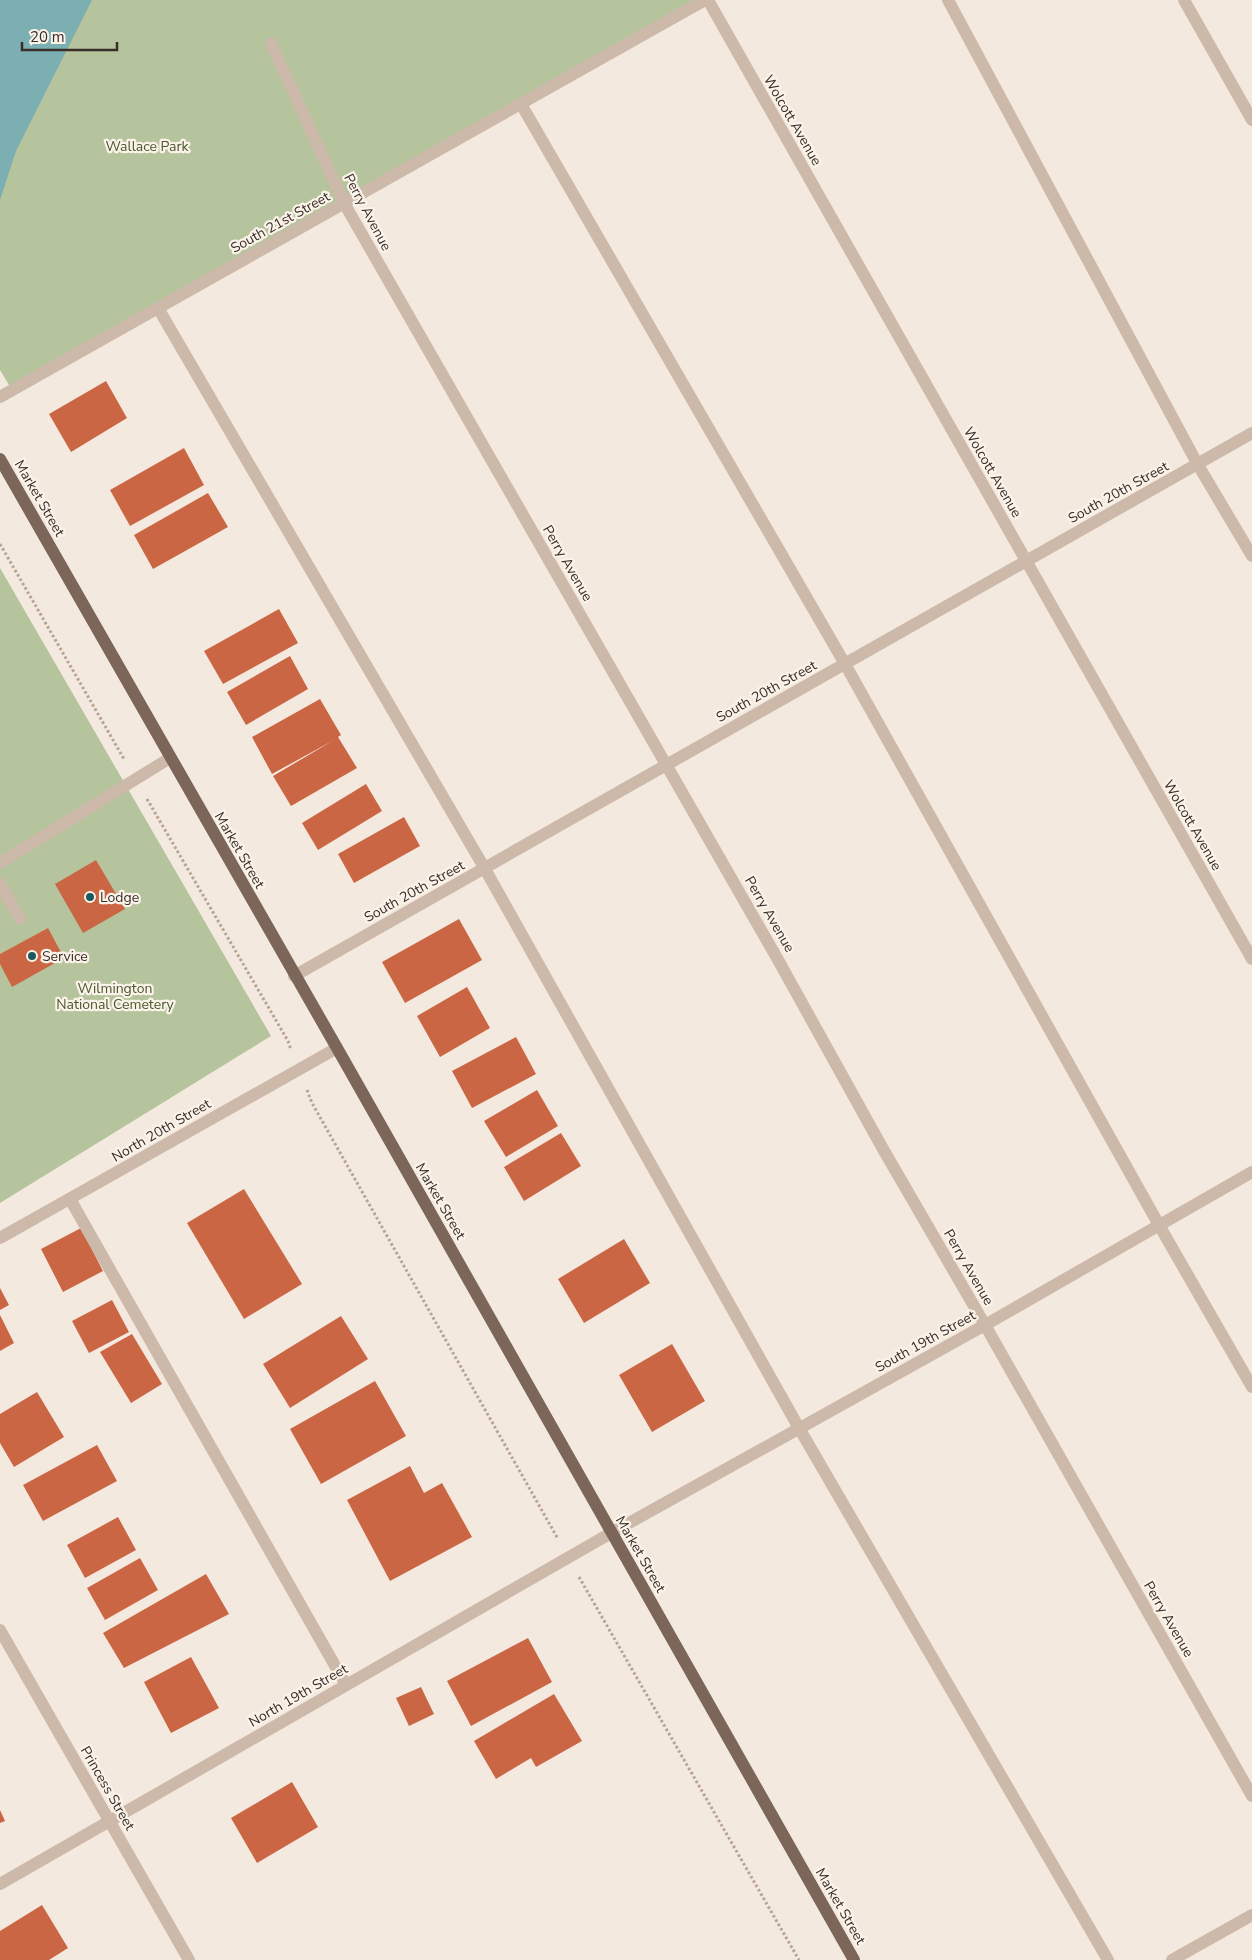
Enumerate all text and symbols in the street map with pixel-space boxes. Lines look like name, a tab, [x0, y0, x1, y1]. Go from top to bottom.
scale bar	[22, 20, 118, 52]
text: 20 m	[30, 27, 65, 47]
street label: Wolcott Avenue	[759, 72, 826, 169]
park label: Wallace Park	[105, 137, 190, 156]
street label: Perry Avenue	[339, 170, 396, 254]
street label: South 21st Street	[227, 187, 333, 258]
street label: Wolcott Avenue	[959, 424, 1026, 521]
street label: Market Street	[10, 457, 69, 540]
street label: South 20th Street	[1065, 457, 1172, 528]
street label: Perry Avenue	[538, 522, 597, 605]
street label: South 20th Street	[713, 656, 820, 727]
street label: Wolcott Avenue	[1159, 777, 1226, 874]
street label: Market Street	[210, 809, 269, 892]
street label: South 20th Street	[361, 856, 468, 927]
street label: Perry Avenue	[740, 873, 799, 956]
place label: Lodge	[100, 888, 139, 907]
marker: Lodge	[84, 891, 96, 903]
place label: Service	[42, 947, 88, 966]
marker: Service	[26, 950, 38, 962]
park label: Wilmington National Cemetery	[56, 979, 175, 1014]
street label: North 20th Street	[108, 1094, 214, 1167]
street label: Market Street	[411, 1160, 470, 1243]
street label: Perry Avenue	[939, 1226, 998, 1309]
street label: South 19th Street	[872, 1306, 979, 1377]
street label: Market Street	[611, 1513, 670, 1596]
street label: Perry Avenue	[1139, 1578, 1198, 1661]
street label: North 19th Street	[245, 1659, 351, 1732]
street label: Princess Street	[76, 1743, 139, 1834]
street label: Market Street	[811, 1865, 870, 1948]

